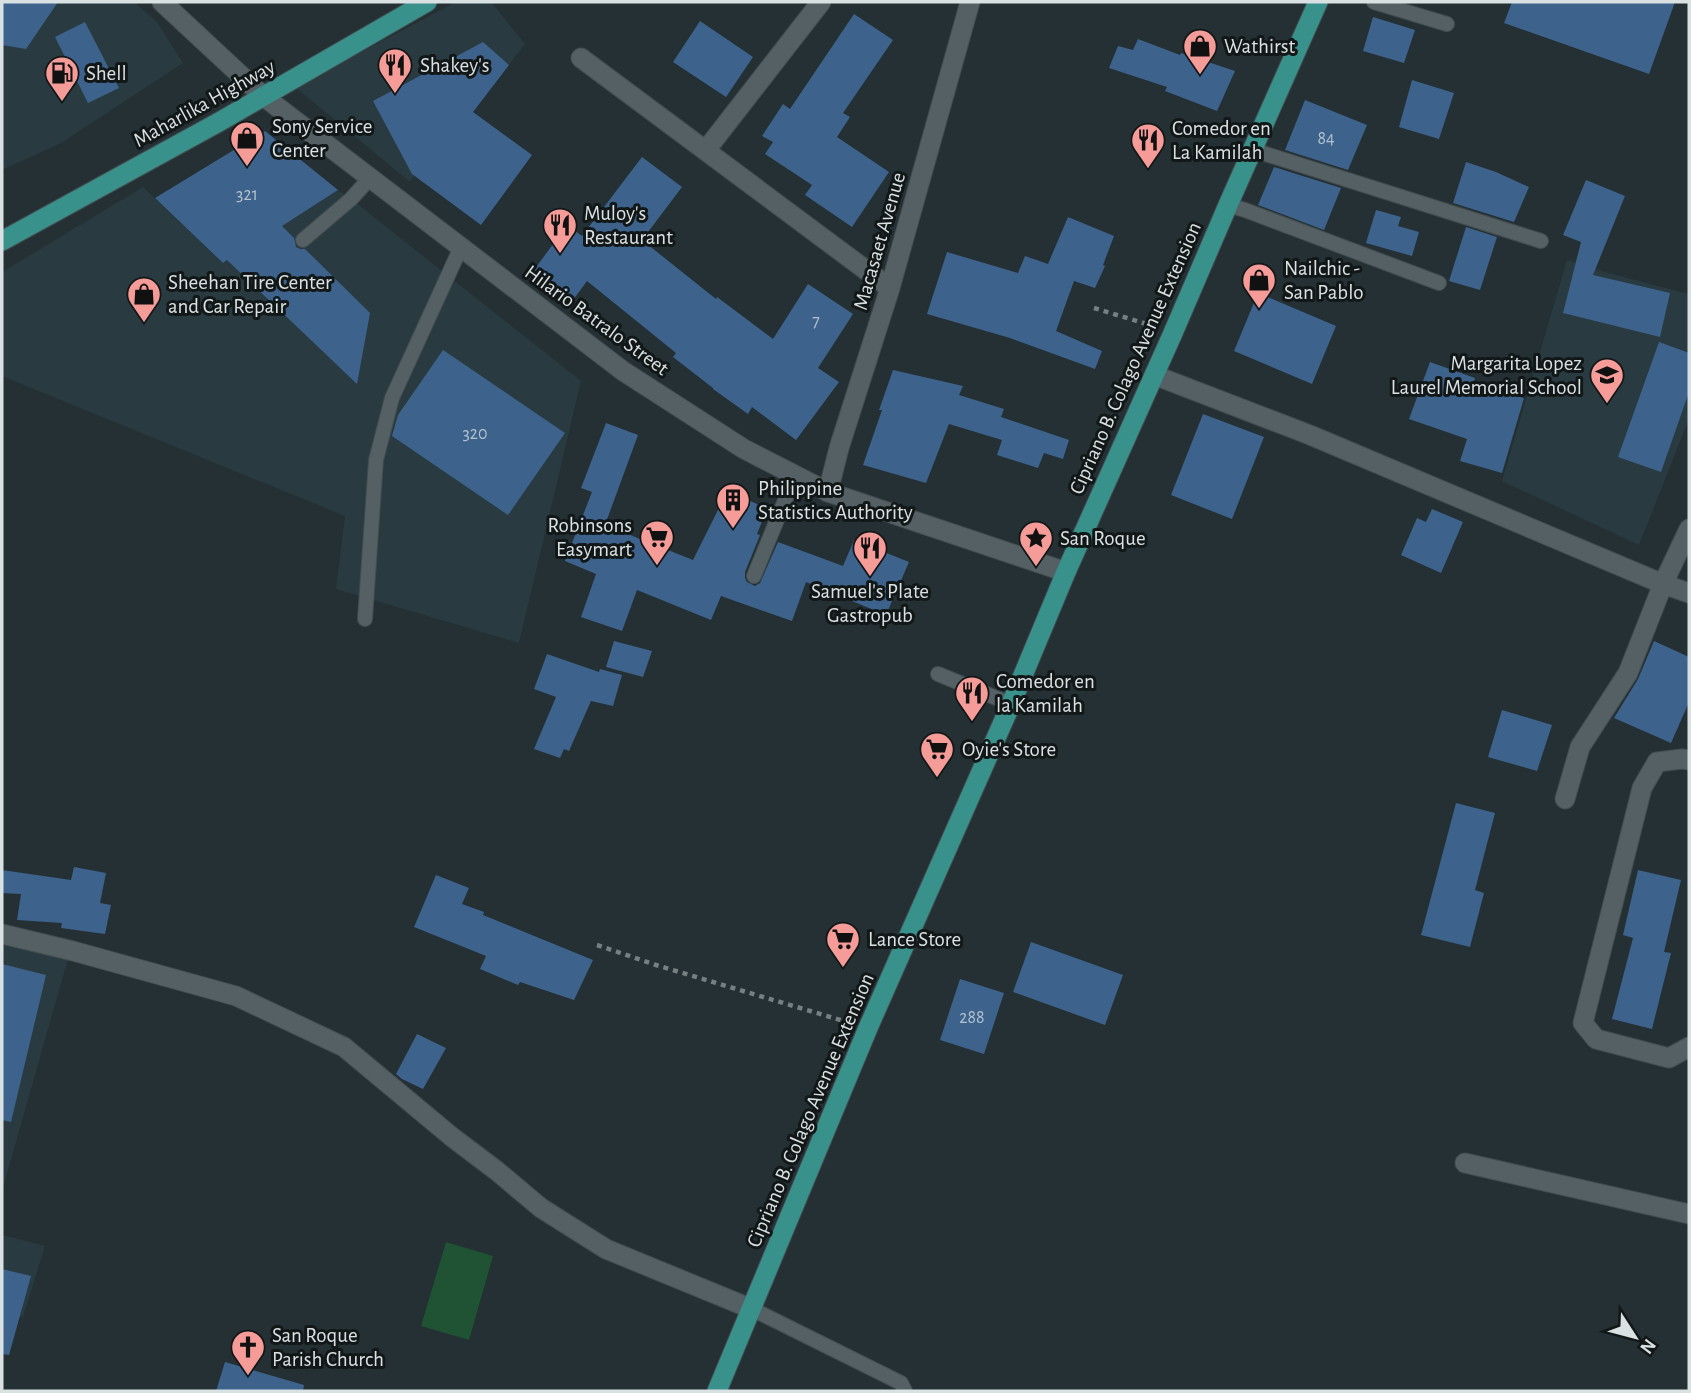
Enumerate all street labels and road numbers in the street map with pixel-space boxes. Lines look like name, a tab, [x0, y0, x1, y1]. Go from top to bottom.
street label: Maharlika Highway	[130, 56, 279, 151]
street label: Macasaet Avenue	[850, 170, 909, 312]
street label: Cipriano B. Colago Avenue Extension	[1066, 219, 1205, 497]
street label: Hilario Batralo Street	[521, 261, 673, 380]
street label: Cipriano B. Colago Avenue Extension	[743, 970, 878, 1250]

